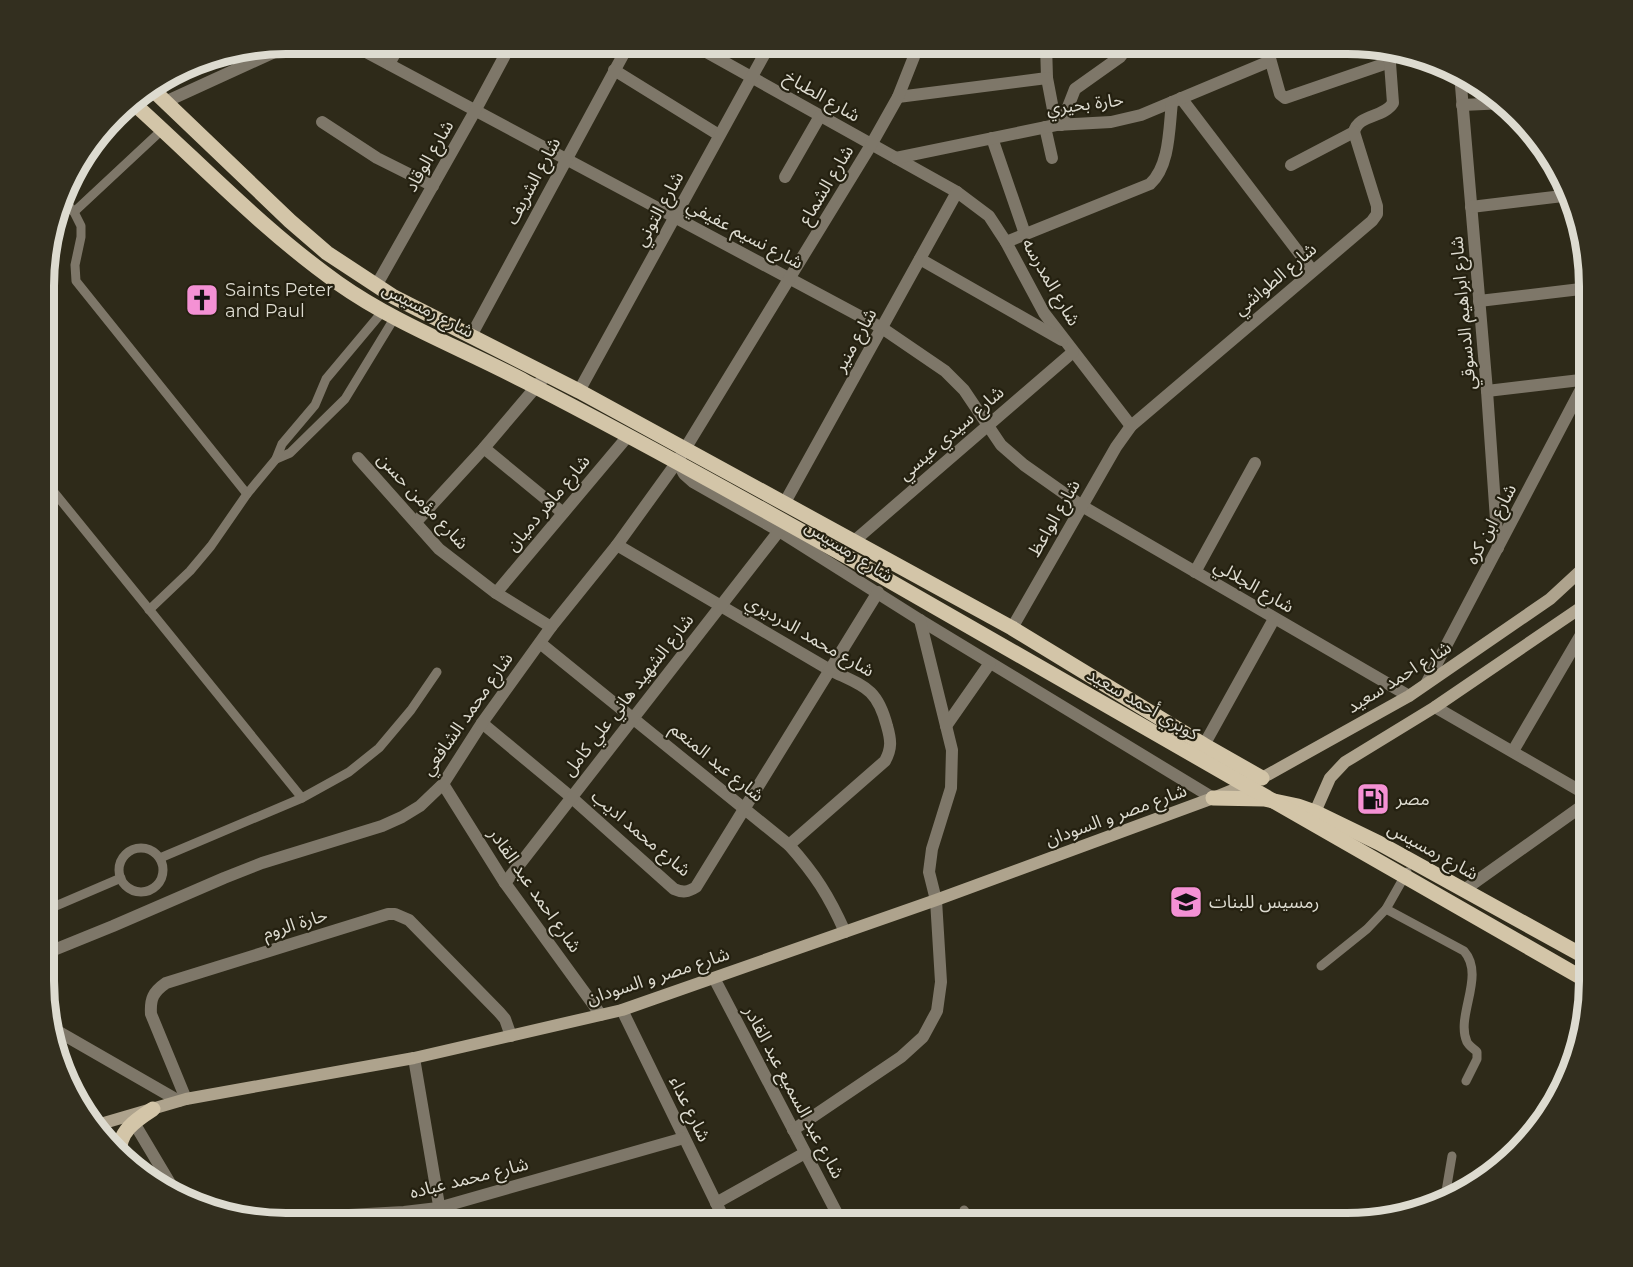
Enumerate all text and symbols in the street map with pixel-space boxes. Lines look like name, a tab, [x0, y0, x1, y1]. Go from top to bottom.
street label: شارع الطباخ	[778, 65, 864, 129]
street label: حارة بحيري	[1045, 88, 1125, 122]
street label: شارع الوقاد	[400, 116, 461, 197]
street label: شارع الشريف	[501, 134, 568, 230]
street label: شارع الشماع	[794, 141, 861, 230]
street label: شارع التوني	[629, 168, 691, 252]
street label: شارع نسيم عفيفي	[682, 194, 807, 276]
street label: شارع المدرسه	[1014, 234, 1085, 331]
street label: شارع ابراهيم الدسوقي	[1445, 235, 1484, 391]
street label: شارع الطواشي	[1229, 238, 1323, 322]
street label: شارع رمسيس	[377, 277, 478, 345]
place label: Saints Peter and Paul	[225, 279, 333, 322]
church icon: Saints Peter and Paul	[184, 282, 220, 318]
street label: شارع منير	[828, 304, 884, 378]
street label: شارع سيدي عيسي	[894, 381, 1010, 487]
street label: شارع مؤمن حسن	[370, 448, 473, 556]
street label: شارع ماهر دميان	[501, 450, 597, 558]
street label: شارع الواعظ	[1023, 475, 1088, 562]
street label: شارع ابن كره	[1461, 480, 1524, 569]
street label: شارع رمسيس	[799, 515, 897, 589]
street label: شارع الجلالي	[1208, 554, 1298, 620]
street label: شارع محمد الدرديري	[740, 590, 878, 684]
street label: شارع الشهيد هاني علي كامل	[558, 609, 701, 783]
street label: شارع احمد سعيد	[1343, 636, 1457, 720]
street label: شارع محمد الشافعي	[416, 648, 520, 782]
street label: كوبري أحمد سعيد	[1082, 663, 1204, 747]
street label: شارع عبد المنعم	[664, 717, 768, 809]
street label: شارع مصر و السودان	[1042, 779, 1191, 854]
fuel station icon: مصر	[1355, 781, 1391, 817]
street label: شارع محمد اديب	[585, 785, 695, 883]
place label: مصر	[1395, 788, 1430, 810]
street label: شارع رمسيس	[1382, 817, 1482, 887]
street label: شارع احمد عبد القادر	[481, 823, 586, 958]
school or university icon: رمسيس للبنات	[1168, 884, 1204, 920]
place label: رمسيس للبنات	[1209, 891, 1319, 913]
street label: حارة الروم	[260, 904, 331, 947]
street label: شارع مصر و السودان	[584, 943, 733, 1012]
street label: شارع عبد السميع عبد القادر	[736, 1001, 849, 1184]
street label: شارع عداء	[662, 1073, 715, 1147]
street label: شارع محمد عباده	[407, 1153, 531, 1206]

